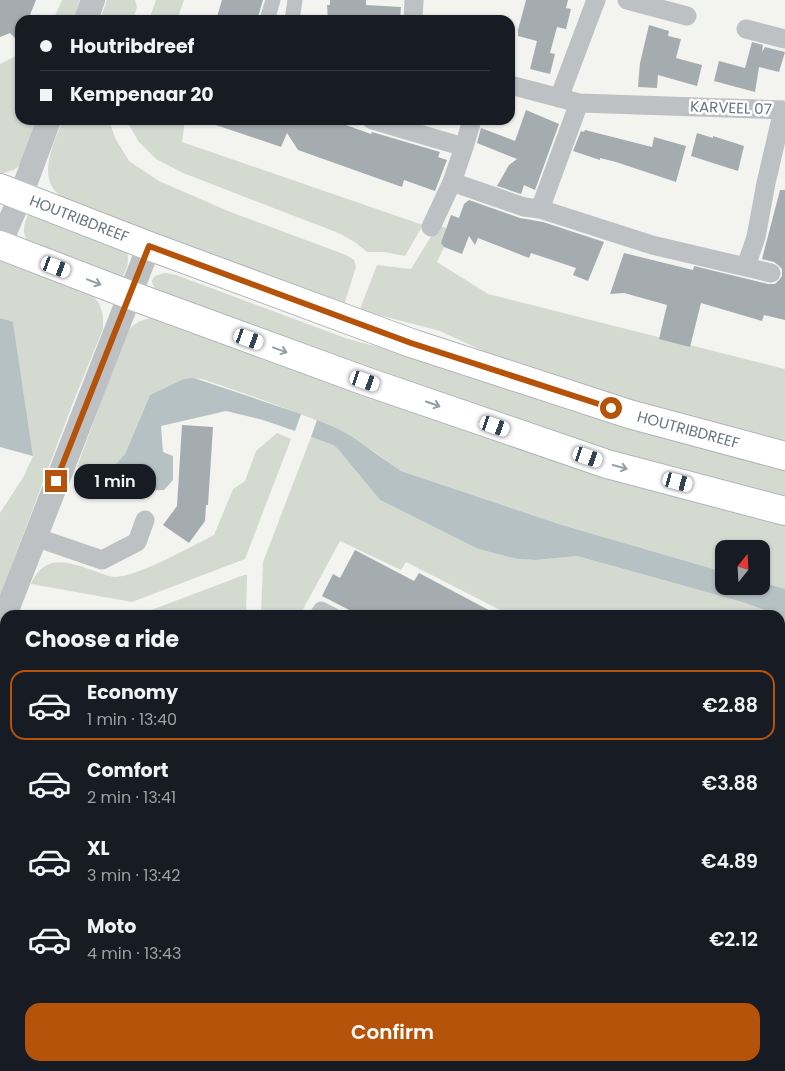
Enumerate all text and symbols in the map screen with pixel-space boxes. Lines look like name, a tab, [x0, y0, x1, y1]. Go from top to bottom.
text: Houtribdreef	[70, 33, 194, 60]
text: Kempenaar 20	[70, 81, 214, 108]
street label: KARVEEL 07	[690, 96, 772, 119]
street label: HOUTRIBDREEF	[27, 190, 133, 247]
car	[39, 255, 72, 279]
one-way arrow	[86, 278, 102, 287]
car	[232, 327, 265, 351]
one-way arrow	[271, 346, 287, 355]
car	[348, 369, 381, 393]
route start	[600, 397, 622, 419]
one-way arrow	[425, 400, 441, 410]
street label: HOUTRIBDREEF	[635, 406, 742, 453]
car	[478, 414, 511, 438]
car	[571, 445, 604, 469]
one-way arrow	[612, 463, 628, 473]
callout: 1 min	[74, 464, 156, 498]
route end	[45, 470, 67, 492]
text: 1 min	[94, 470, 136, 493]
car	[661, 471, 694, 493]
north arrow	[715, 540, 770, 595]
map controls	[715, 540, 770, 595]
text: Choose a ride	[25, 624, 179, 655]
text: Economy	[87, 679, 178, 706]
icon: car	[27, 683, 72, 728]
text: €2.88	[703, 692, 758, 719]
text: 1 min · 13:40	[87, 708, 177, 731]
text: Comfort	[87, 757, 169, 784]
icon: car	[27, 761, 72, 806]
text: €3.88	[702, 770, 758, 797]
text: 2 min · 13:41	[87, 786, 176, 809]
text: XL	[87, 835, 110, 862]
icon: car	[27, 839, 72, 884]
text: €4.89	[701, 848, 758, 875]
text: 3 min · 13:42	[87, 864, 181, 887]
text: Moto	[87, 913, 136, 940]
icon: car	[27, 917, 72, 962]
text: €2.12	[709, 926, 758, 953]
text: 4 min · 13:43	[87, 942, 181, 965]
button: Confirm	[25, 1003, 760, 1061]

